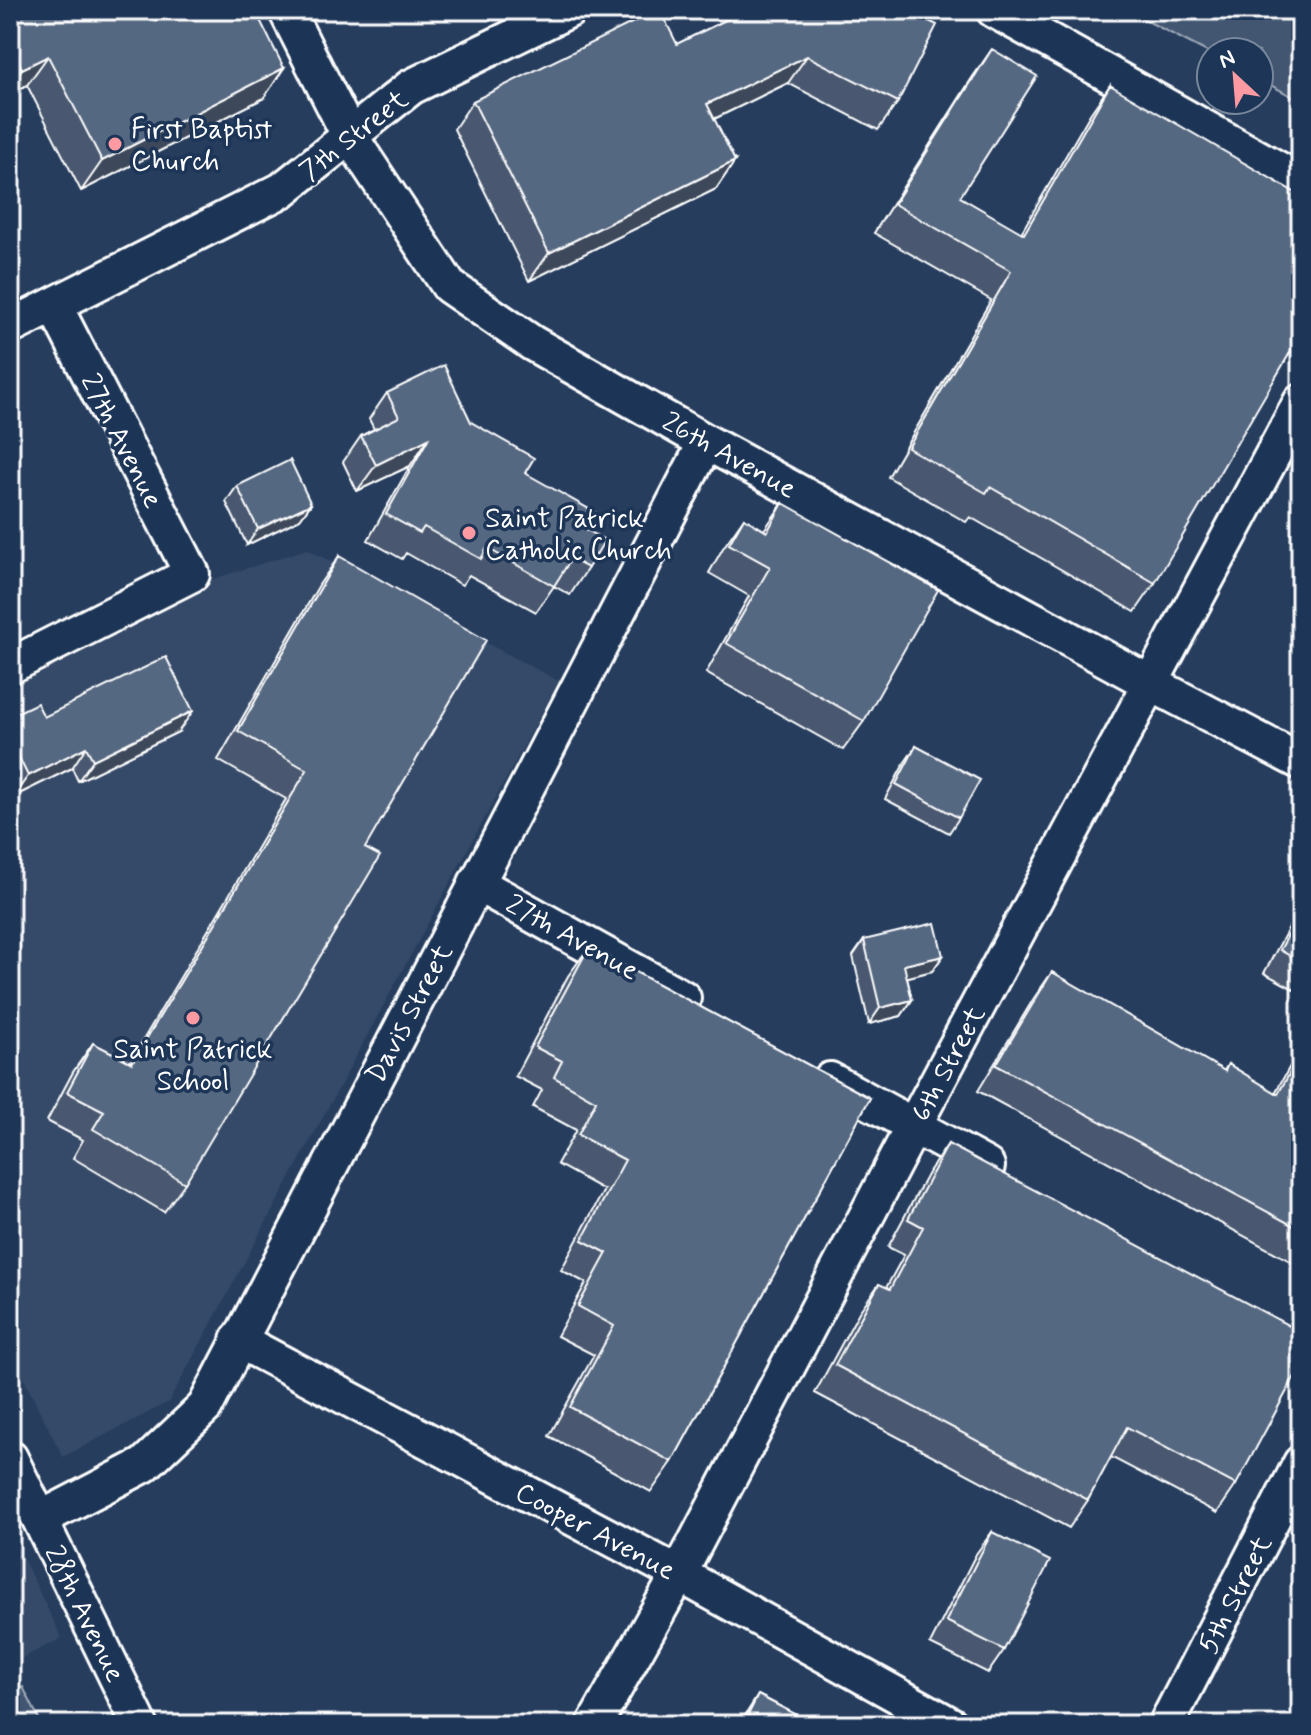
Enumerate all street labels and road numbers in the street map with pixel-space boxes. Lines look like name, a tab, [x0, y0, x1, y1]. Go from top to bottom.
street label: 7th Street	[293, 82, 417, 190]
street label: 27th Avenue	[71, 367, 171, 515]
street label: 26th Avenue	[655, 404, 803, 508]
street label: 27th Avenue	[499, 886, 645, 990]
street label: Davis Street	[358, 938, 463, 1090]
street label: 6th Street	[903, 1000, 995, 1128]
street label: Cooper Avenue	[508, 1474, 681, 1590]
street label: 5th Street	[1191, 1529, 1282, 1661]
street label: 28th Avenue	[35, 1539, 133, 1689]

